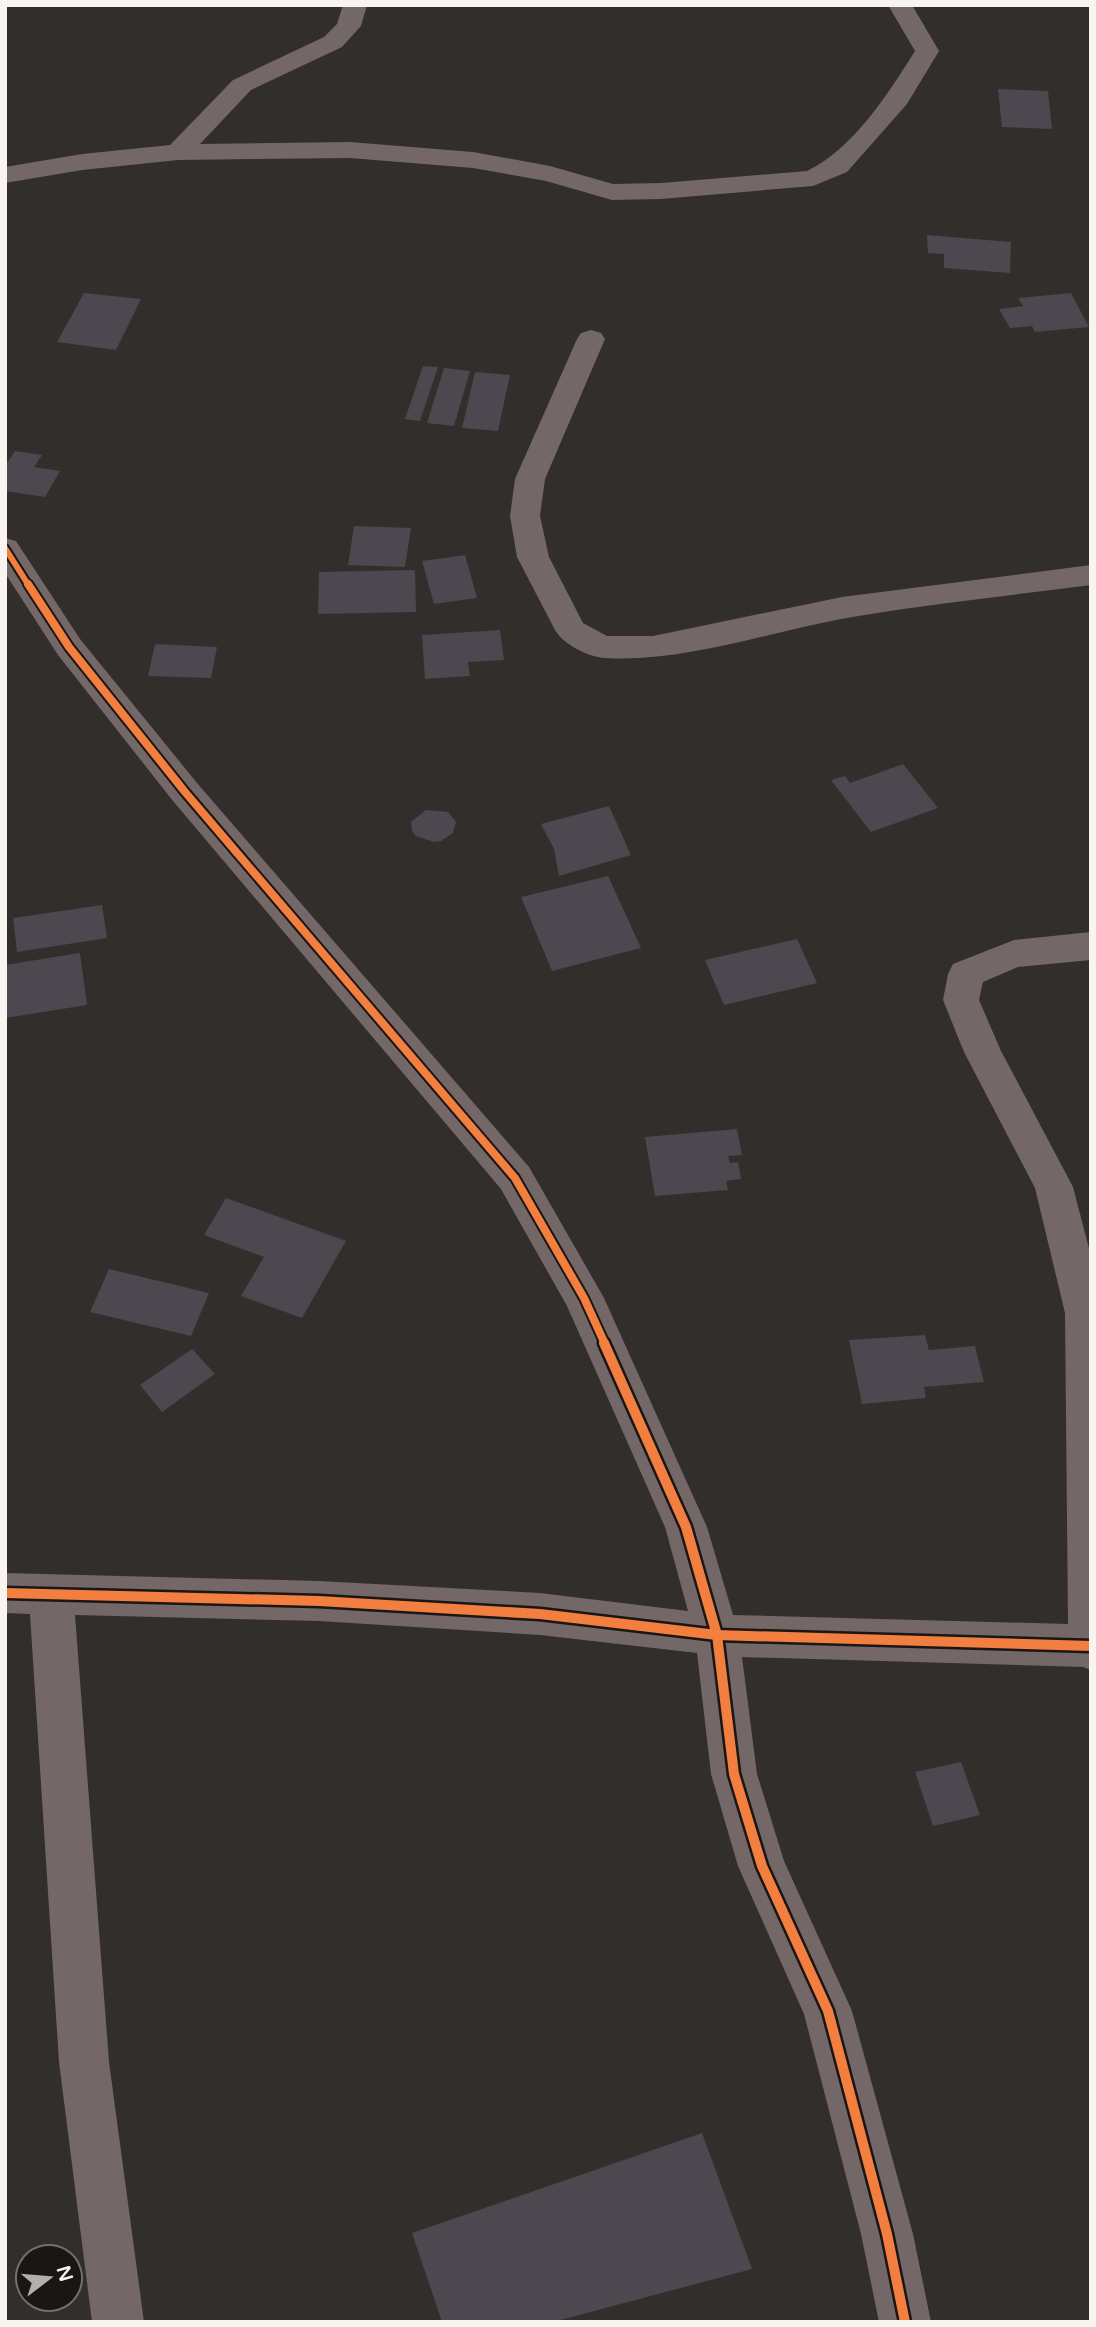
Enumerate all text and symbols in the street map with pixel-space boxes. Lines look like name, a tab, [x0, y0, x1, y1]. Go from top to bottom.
north arrow	[14, 2243, 84, 2313]
text: N	[52, 2263, 77, 2284]

